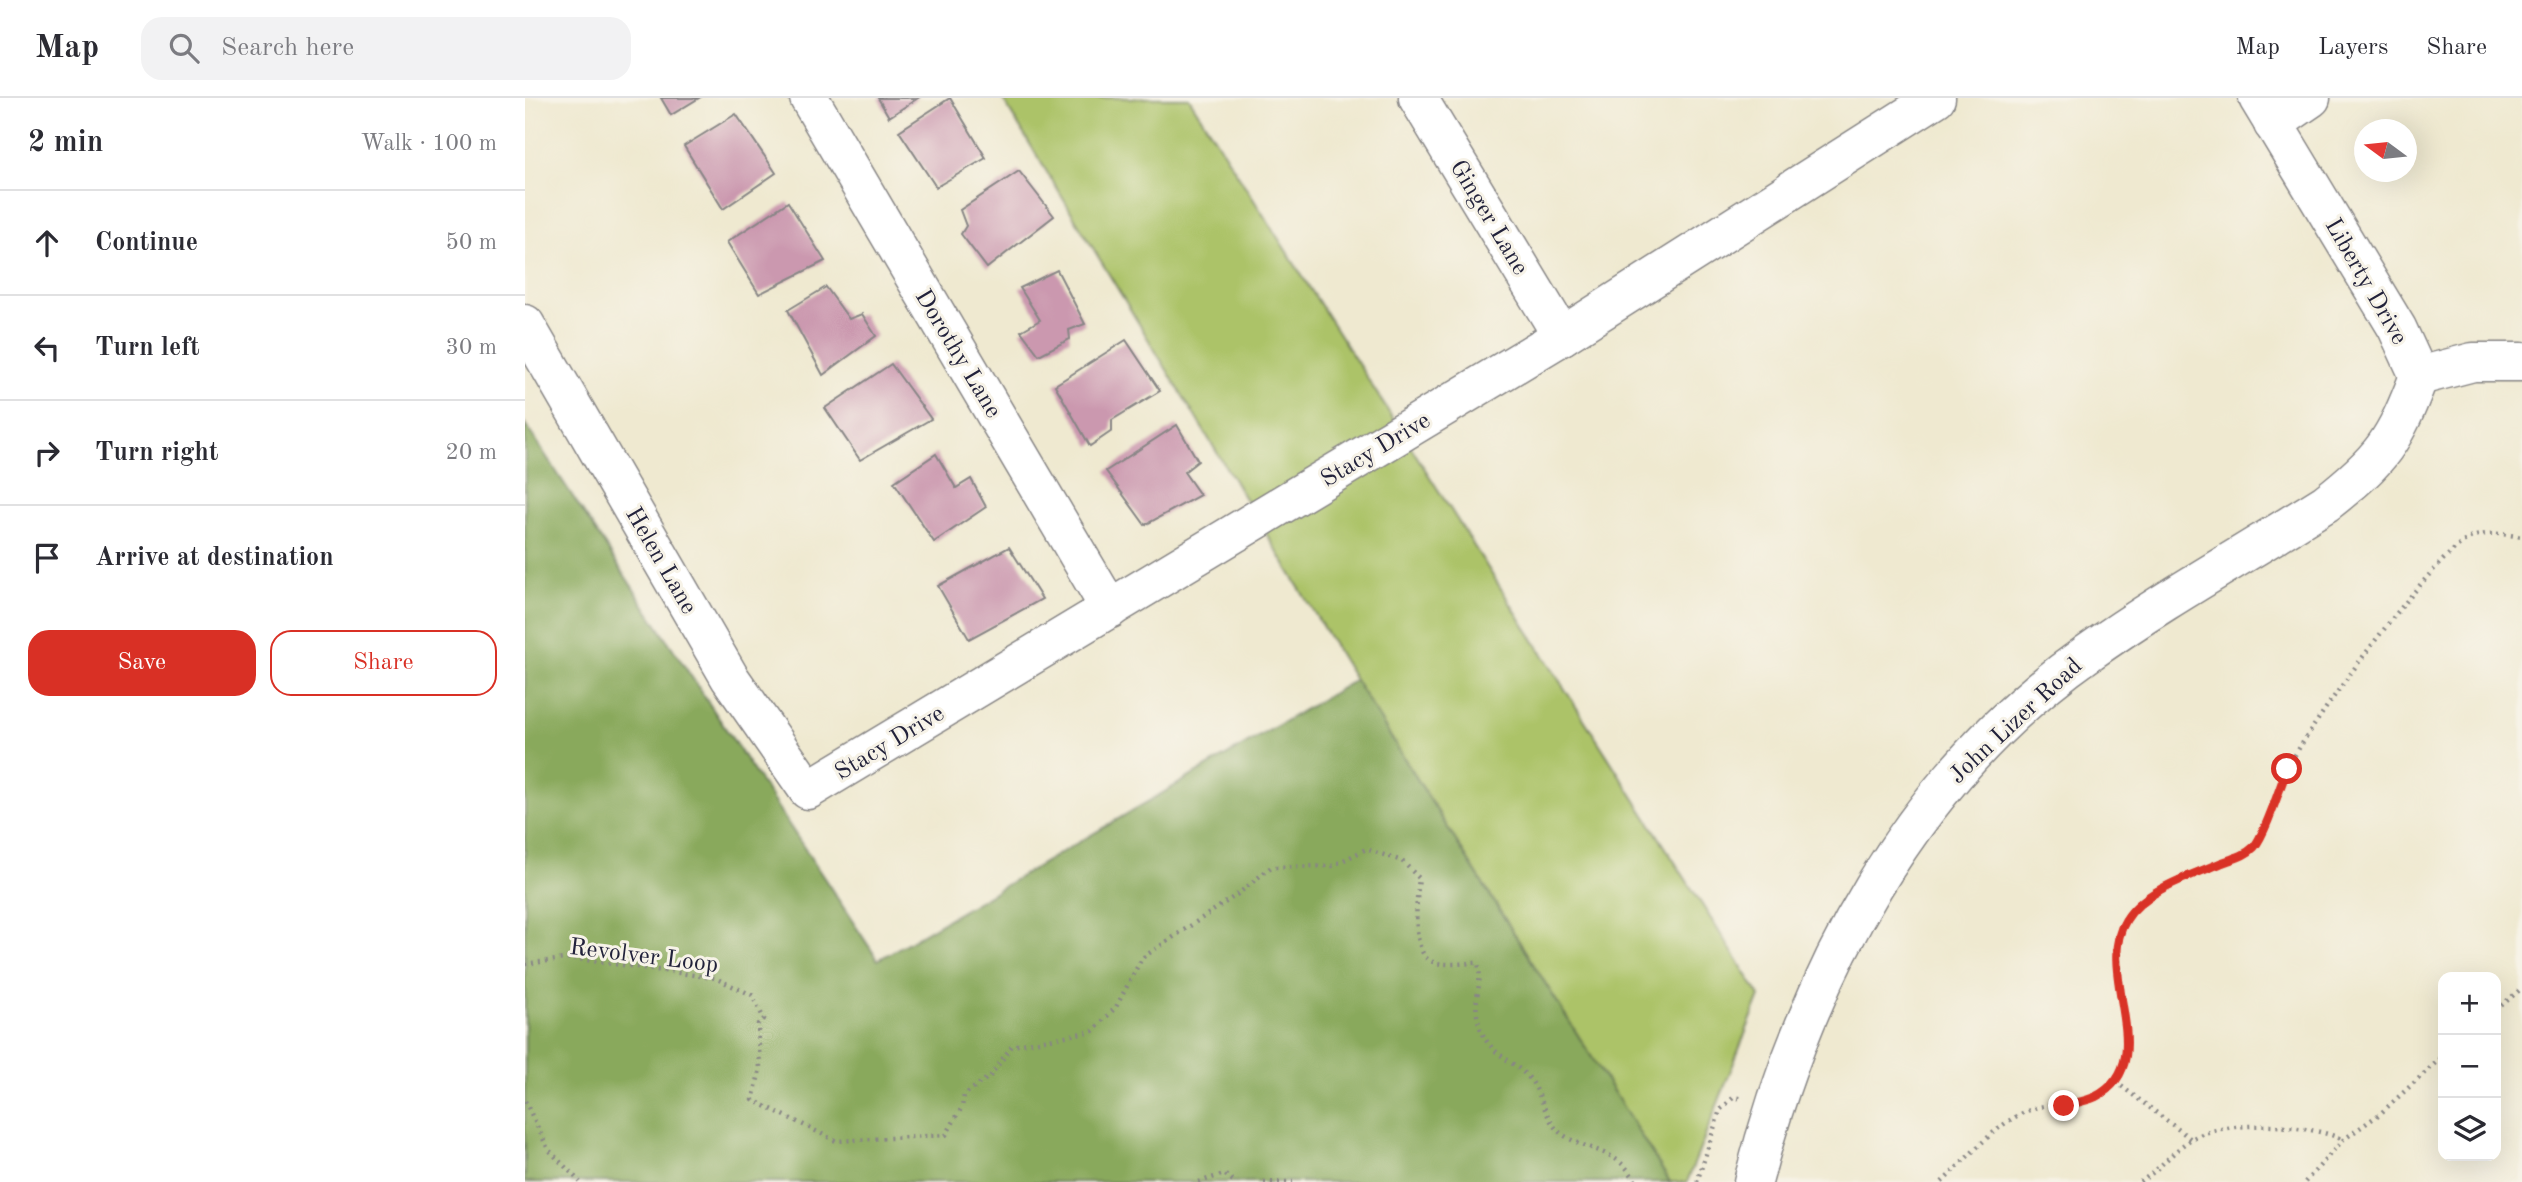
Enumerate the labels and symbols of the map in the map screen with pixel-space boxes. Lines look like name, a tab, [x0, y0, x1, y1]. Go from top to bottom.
north arrow	[2354, 119, 2417, 182]
street label: Ginger Lane	[1445, 156, 1532, 280]
street label: Liberty Drive	[2320, 215, 2411, 349]
street label: Dorothy Lane	[910, 286, 1005, 422]
street label: Stacy Drive	[1317, 409, 1435, 493]
street label: Helen Lane	[620, 503, 700, 619]
street label: John Lizer Road	[1945, 654, 2087, 789]
street label: Stacy Drive	[831, 702, 949, 786]
route start	[2271, 753, 2302, 784]
street label: Revolver Loop	[568, 936, 719, 978]
route end	[2048, 1090, 2079, 1121]

